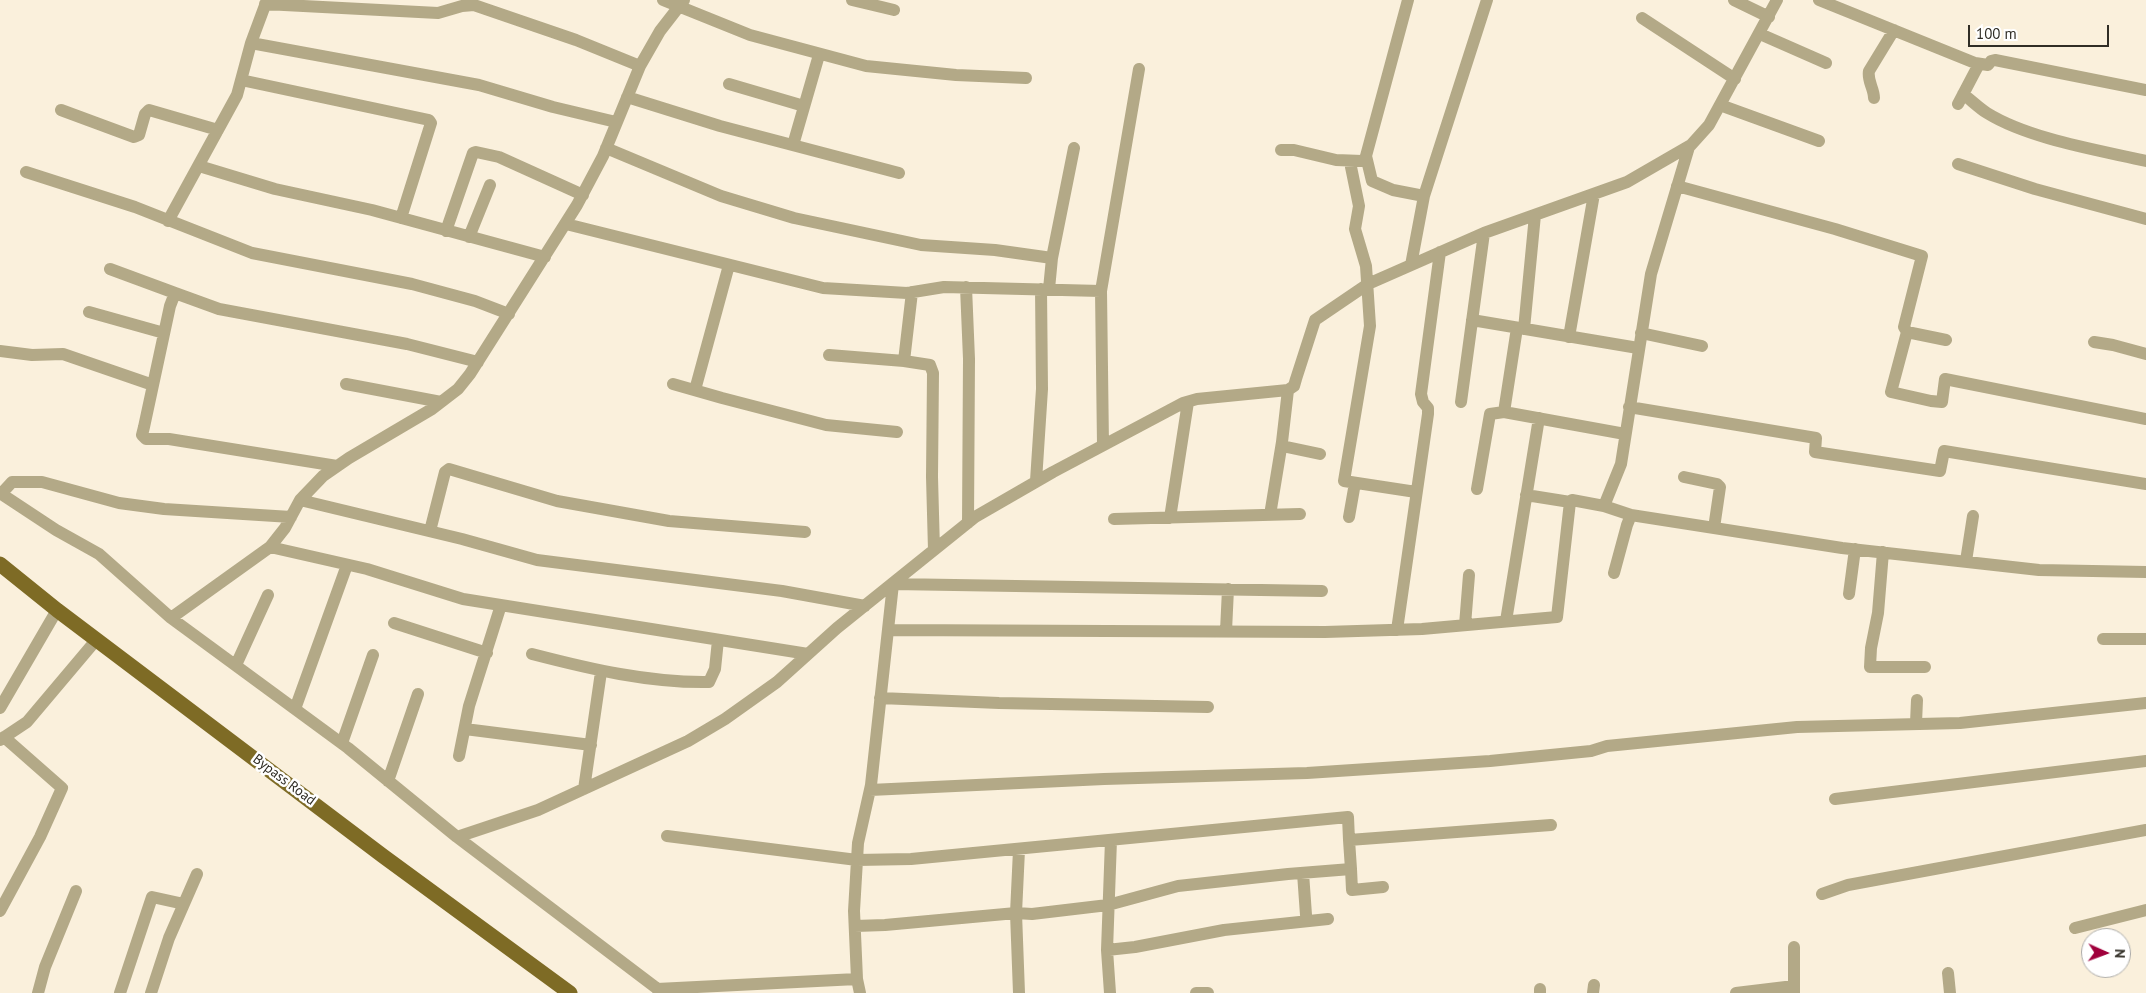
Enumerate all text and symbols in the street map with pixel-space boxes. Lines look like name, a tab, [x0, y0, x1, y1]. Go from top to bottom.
scale bar	[1971, 15, 2112, 47]
text: 100 m	[1976, 24, 2017, 43]
street label: Bypass Road	[249, 751, 319, 809]
north arrow	[2081, 928, 2131, 978]
text: N	[2111, 949, 2129, 958]

